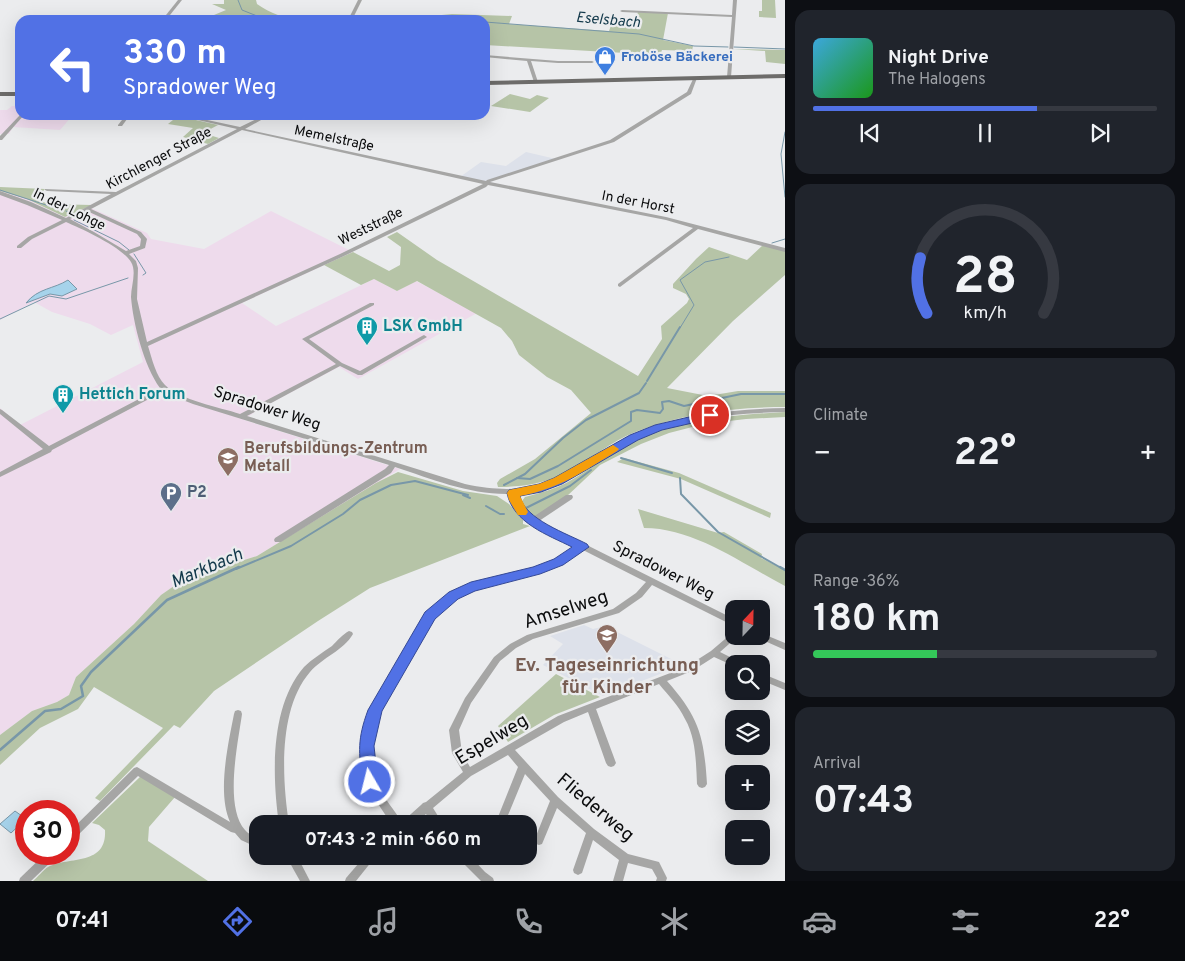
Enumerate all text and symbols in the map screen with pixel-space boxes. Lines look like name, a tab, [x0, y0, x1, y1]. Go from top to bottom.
water label: Eselsbach	[575, 9, 641, 33]
text: 330 m	[123, 32, 227, 76]
icon: left	[40, 35, 105, 100]
shop icon: Froböse Bäckerei	[593, 45, 617, 76]
text: Night Drive	[888, 46, 989, 70]
place label: Froböse Bäckerei	[621, 49, 733, 66]
text: The Halogens	[888, 70, 986, 90]
text: Spradower Weg	[123, 75, 276, 102]
icon: previous	[856, 119, 884, 147]
icon: pause	[971, 119, 999, 147]
icon: next	[1086, 119, 1114, 147]
street label: Memelstraße	[293, 122, 375, 156]
street label: Kirchlenger Straße	[103, 124, 215, 194]
street label: In der Lohge	[30, 185, 108, 235]
street label: In der Horst	[600, 188, 676, 218]
street label: Weststraße	[336, 204, 406, 250]
text: 28	[953, 246, 1017, 312]
text: km/h	[963, 302, 1007, 325]
building icon: LSK GmbH	[355, 315, 379, 346]
place label: LSK GmbH	[383, 317, 463, 337]
street label: Spradower Weg	[211, 382, 323, 436]
building icon: Hettich Forum	[51, 383, 75, 414]
place label: Hettich Forum	[79, 385, 186, 405]
pin	[689, 394, 731, 436]
icon: arrive	[696, 401, 724, 429]
text: Climate	[813, 406, 868, 426]
text: 22°	[954, 430, 1016, 479]
text: −	[813, 437, 831, 473]
text: +	[1139, 437, 1157, 473]
place label: Berufsbildungs-Zentrum Metall	[244, 439, 428, 477]
school or university icon: Berufsbildungs-Zentrum Metall	[216, 446, 240, 477]
parking icon: P2	[159, 481, 183, 512]
place label: P2	[187, 483, 207, 503]
street label: Spradower Weg	[609, 537, 717, 605]
water label: Markbach	[167, 543, 247, 594]
text: Range · 36%	[813, 572, 900, 592]
street label: Amselweg	[521, 585, 611, 635]
text: 180 km	[813, 596, 941, 645]
north arrow	[725, 600, 770, 645]
map controls	[725, 600, 770, 865]
school or university icon: Ev. Tageseinrichtung für Kinder	[595, 623, 619, 654]
place label: Ev. Tageseinrichtung für Kinder	[515, 654, 699, 700]
button: search	[725, 655, 770, 700]
street label: Espelweg	[451, 709, 533, 771]
button: layers	[725, 710, 770, 755]
text: Arrival	[813, 754, 861, 774]
position arrow	[343, 755, 395, 807]
button: +	[725, 765, 770, 810]
street label: Fliederweg	[551, 769, 639, 847]
text: 07:43	[813, 778, 914, 827]
speed limit sign: 30	[15, 800, 80, 865]
button: −	[725, 820, 770, 865]
text: 07:43 · 2 min · 660 m	[305, 828, 481, 852]
icon: directions	[220, 904, 255, 939]
icon: music	[366, 904, 401, 939]
icon: phone	[511, 904, 546, 939]
icon: climate	[657, 904, 692, 939]
icon: car	[802, 904, 837, 939]
icon: filters	[948, 904, 983, 939]
text: 07:41	[55, 908, 109, 935]
text: 22°	[1094, 908, 1130, 935]

